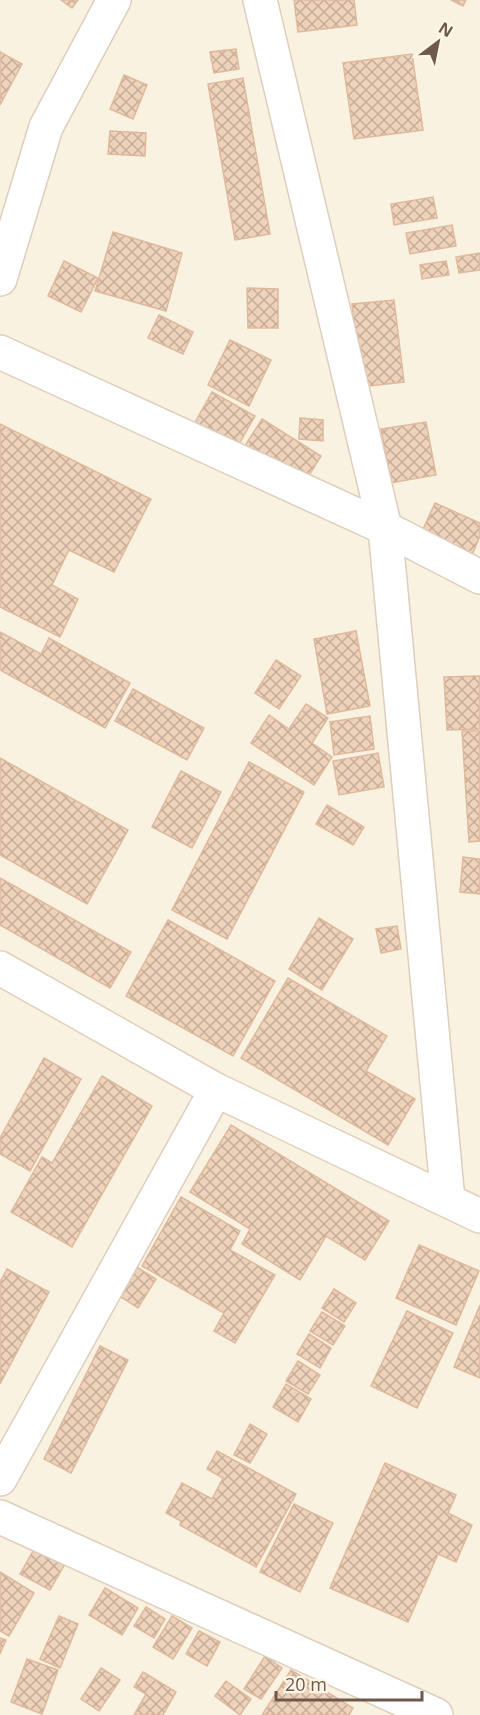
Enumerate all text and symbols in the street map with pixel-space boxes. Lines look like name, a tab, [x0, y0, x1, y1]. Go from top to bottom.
north arrow	[408, 12, 468, 72]
text: N	[435, 17, 457, 42]
scale bar	[276, 1664, 422, 1702]
text: 20 m	[285, 1672, 327, 1696]

